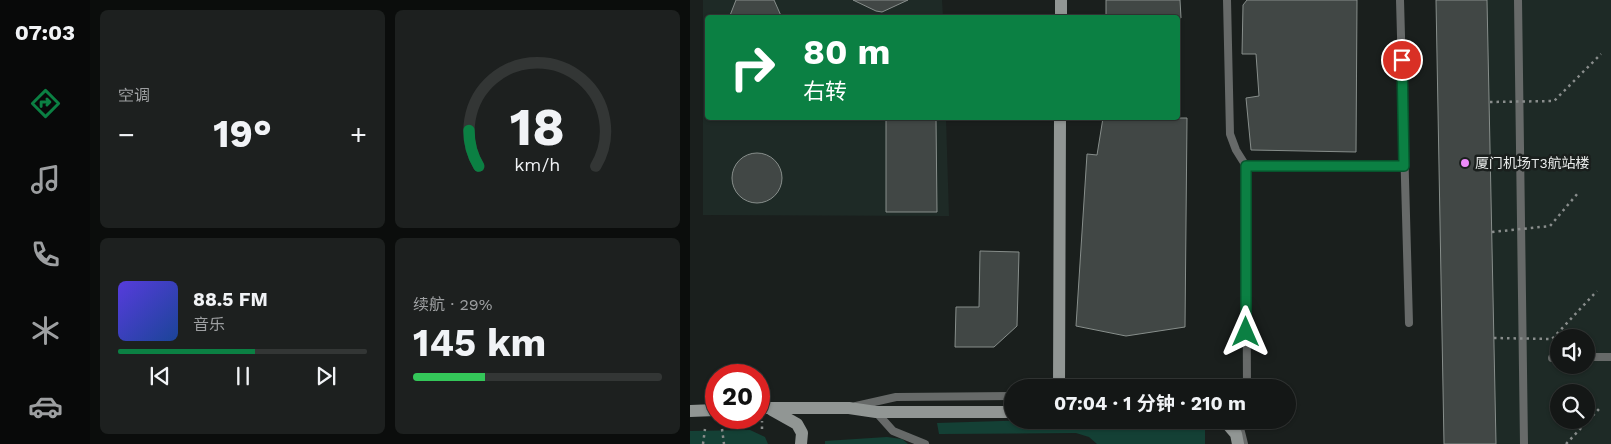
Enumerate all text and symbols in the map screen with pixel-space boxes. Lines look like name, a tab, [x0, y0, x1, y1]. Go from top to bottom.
text: 07:03	[15, 20, 75, 45]
text: 80 m	[803, 31, 890, 73]
icon: right	[720, 35, 785, 100]
pin	[1381, 39, 1423, 81]
icon: arrive	[1388, 46, 1416, 74]
text: 右转	[803, 79, 847, 104]
icon: directions	[28, 86, 63, 121]
text: 空调	[118, 86, 150, 105]
text: 18	[510, 97, 565, 158]
text: 19°	[213, 112, 272, 156]
text: −	[118, 118, 135, 151]
text: +	[350, 118, 367, 151]
text: km/h	[514, 154, 561, 175]
place label: 厦门机场T3航站楼	[1475, 155, 1590, 171]
marker: 厦门机场T3航站楼	[1459, 157, 1471, 169]
icon: music	[28, 162, 63, 197]
icon: phone	[28, 237, 63, 272]
text: 88.5 FM	[193, 288, 268, 311]
text: 续航 · 29%	[413, 295, 492, 314]
position arrow	[1219, 305, 1271, 357]
icon: climate	[28, 313, 63, 348]
text: 音乐	[193, 315, 225, 334]
text: 145 km	[413, 321, 546, 365]
map controls	[1550, 329, 1595, 429]
button: sound	[1550, 329, 1595, 374]
icon: previous	[146, 362, 174, 390]
icon: pause	[229, 362, 257, 390]
icon: next	[312, 362, 340, 390]
speed limit sign: 20	[705, 364, 770, 429]
button: search	[1550, 384, 1595, 429]
icon: car	[28, 389, 63, 424]
text: 07:04 · 1 分钟 · 210 m	[1054, 392, 1246, 415]

